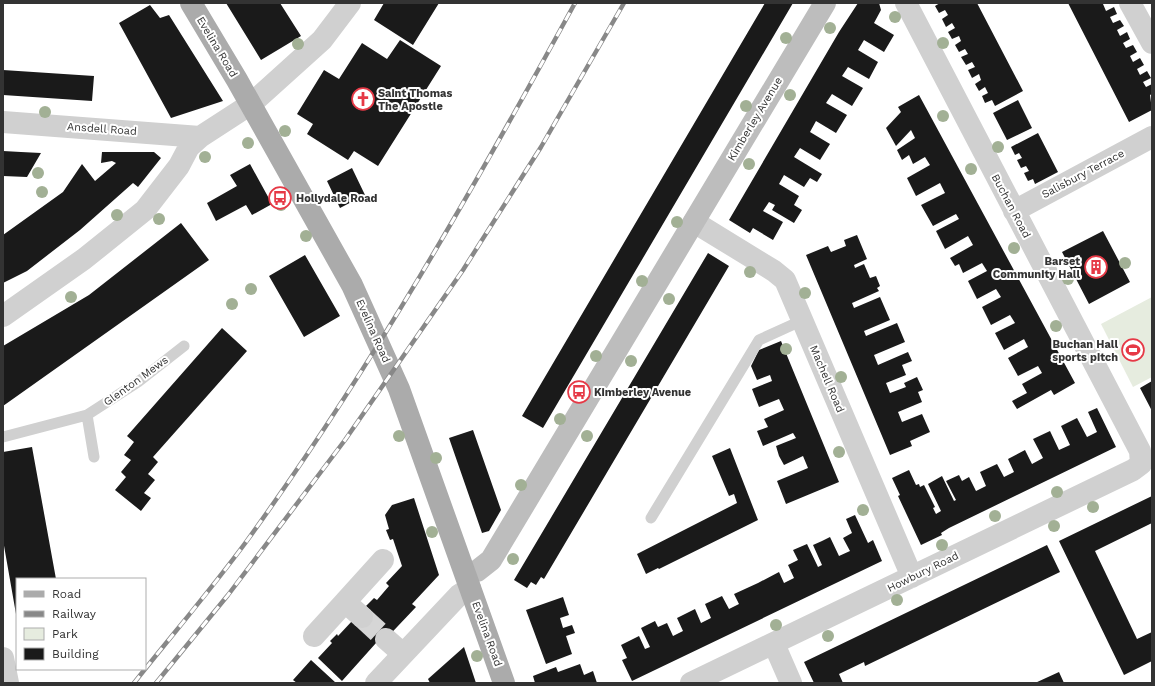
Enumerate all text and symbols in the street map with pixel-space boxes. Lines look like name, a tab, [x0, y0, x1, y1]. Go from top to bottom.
street label: Evelina Road	[194, 14, 240, 80]
street label: Kimberley Avenue	[725, 75, 785, 163]
church icon: Saint Thomas The Apostle	[350, 86, 376, 112]
place label: Saint Thomas The Apostle	[378, 87, 452, 113]
street label: Ansdell Road	[67, 120, 137, 138]
street label: Salisbury Terrace	[1039, 147, 1127, 201]
street label: Buchan Road	[989, 172, 1033, 240]
bus stop icon: Hollydale Road	[267, 185, 293, 211]
place label: Hollydale Road	[296, 192, 378, 205]
building icon: Barset Community Hall	[1083, 254, 1109, 280]
place label: Barset Community Hall	[993, 255, 1080, 281]
street label: Evelina Road	[353, 297, 393, 365]
sports icon: Buchan Hall sports pitch	[1120, 337, 1146, 363]
place label: Buchan Hall sports pitch	[1052, 338, 1118, 364]
street label: Machell Road	[807, 343, 847, 415]
street label: Glenton Mews	[101, 353, 171, 409]
bus stop icon: Kimberley Avenue	[566, 379, 592, 405]
place label: Kimberley Avenue	[594, 386, 691, 399]
street label: Howbury Road	[885, 549, 961, 595]
legend	[16, 578, 146, 670]
text: Road	[52, 587, 81, 601]
street label: Evelina Road	[469, 600, 505, 668]
text: Railway	[52, 607, 97, 621]
text: Park	[52, 627, 78, 641]
text: Building	[52, 647, 99, 661]

